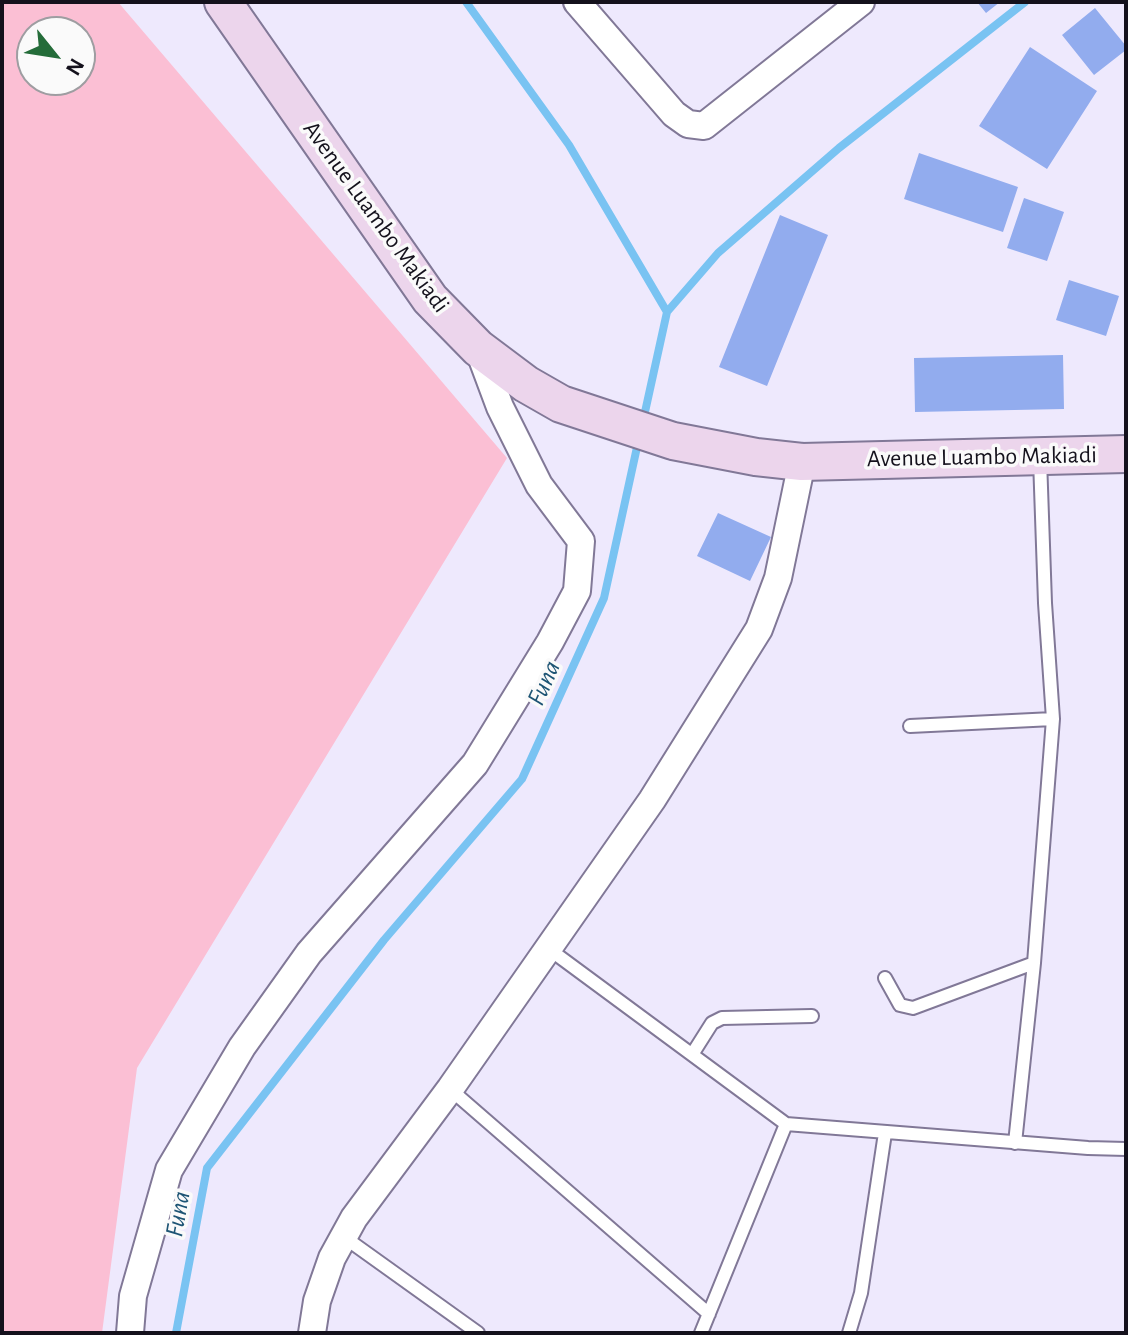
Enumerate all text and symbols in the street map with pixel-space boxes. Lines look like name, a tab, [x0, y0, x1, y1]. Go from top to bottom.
north arrow	[16, 16, 96, 96]
text: N	[62, 55, 88, 79]
street label: Avenue Luambo Makiadi	[297, 115, 455, 319]
street label: Avenue Luambo Makiadi	[867, 441, 1097, 473]
water label: Funa	[520, 656, 568, 710]
water label: Funa	[159, 1189, 197, 1239]

